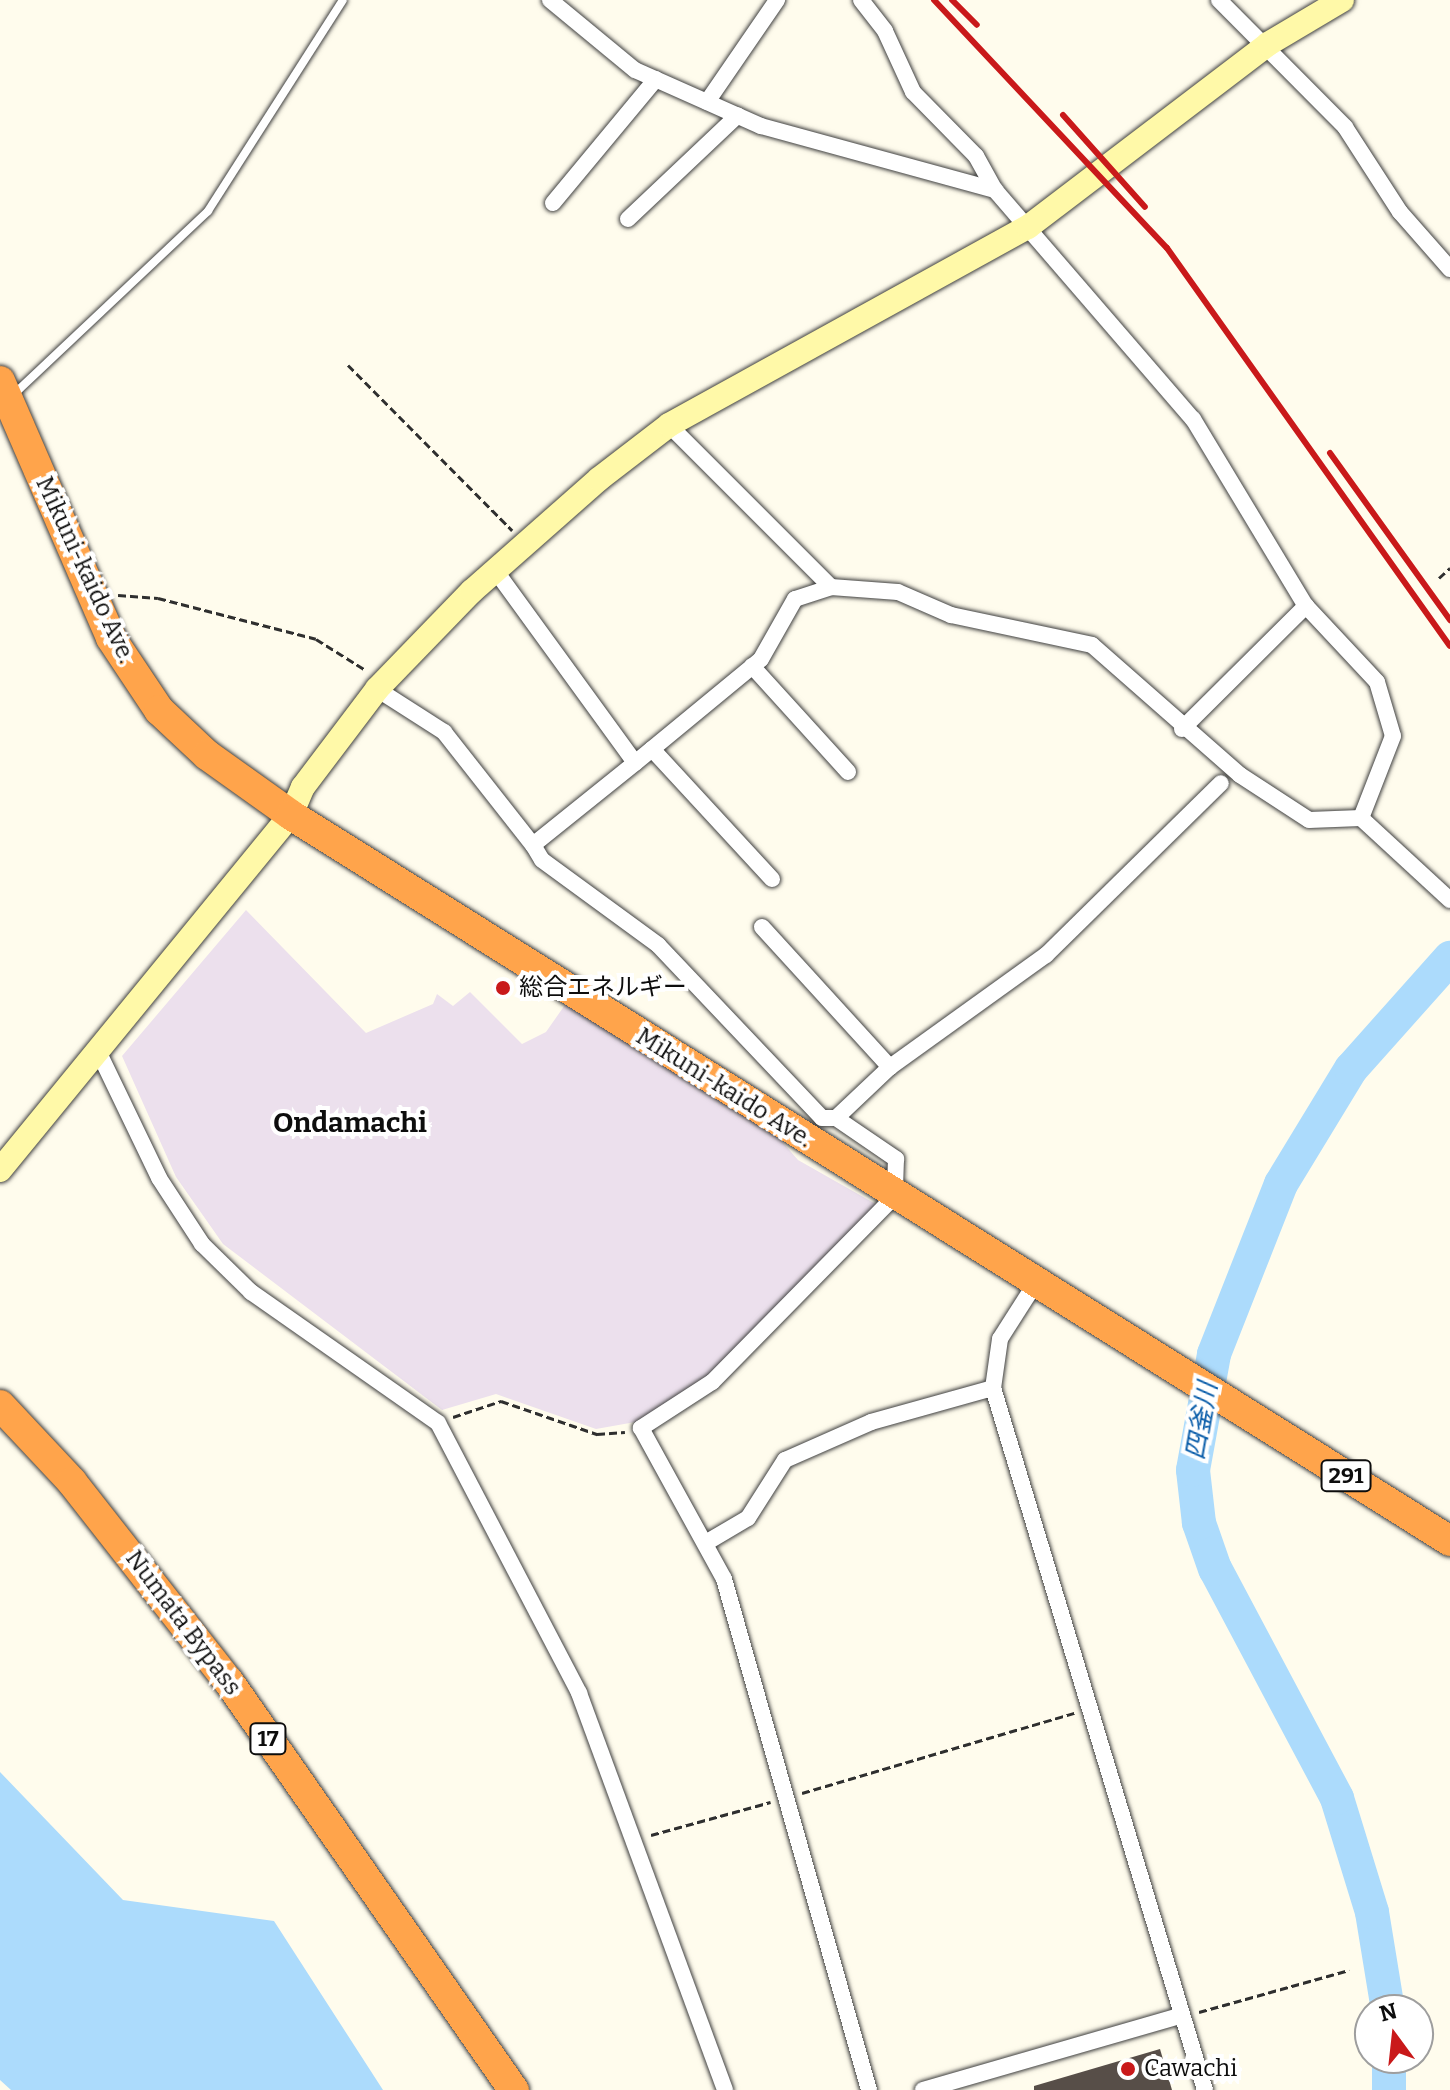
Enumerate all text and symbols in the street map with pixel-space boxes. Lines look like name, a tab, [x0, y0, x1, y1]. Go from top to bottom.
street label: Mikuni-kaido Ave.	[29, 472, 141, 668]
place label: 総合エネルギー	[519, 974, 687, 1002]
marker: 総合エネルギー	[494, 979, 512, 997]
street label: Mikuni-kaido Ave.	[631, 1022, 817, 1154]
district label: Ondamachi	[273, 1106, 427, 1140]
water label: 四釜川	[1180, 1380, 1224, 1462]
road number: 291	[1320, 1458, 1372, 1494]
street label: Numata Bypass	[119, 1545, 247, 1701]
road number: 17	[248, 1721, 288, 1757]
north arrow	[1354, 1994, 1434, 2074]
text: N	[1376, 1997, 1400, 2028]
place label: Cawachi	[1144, 2055, 1237, 2083]
marker: Cawachi	[1119, 2060, 1137, 2078]

